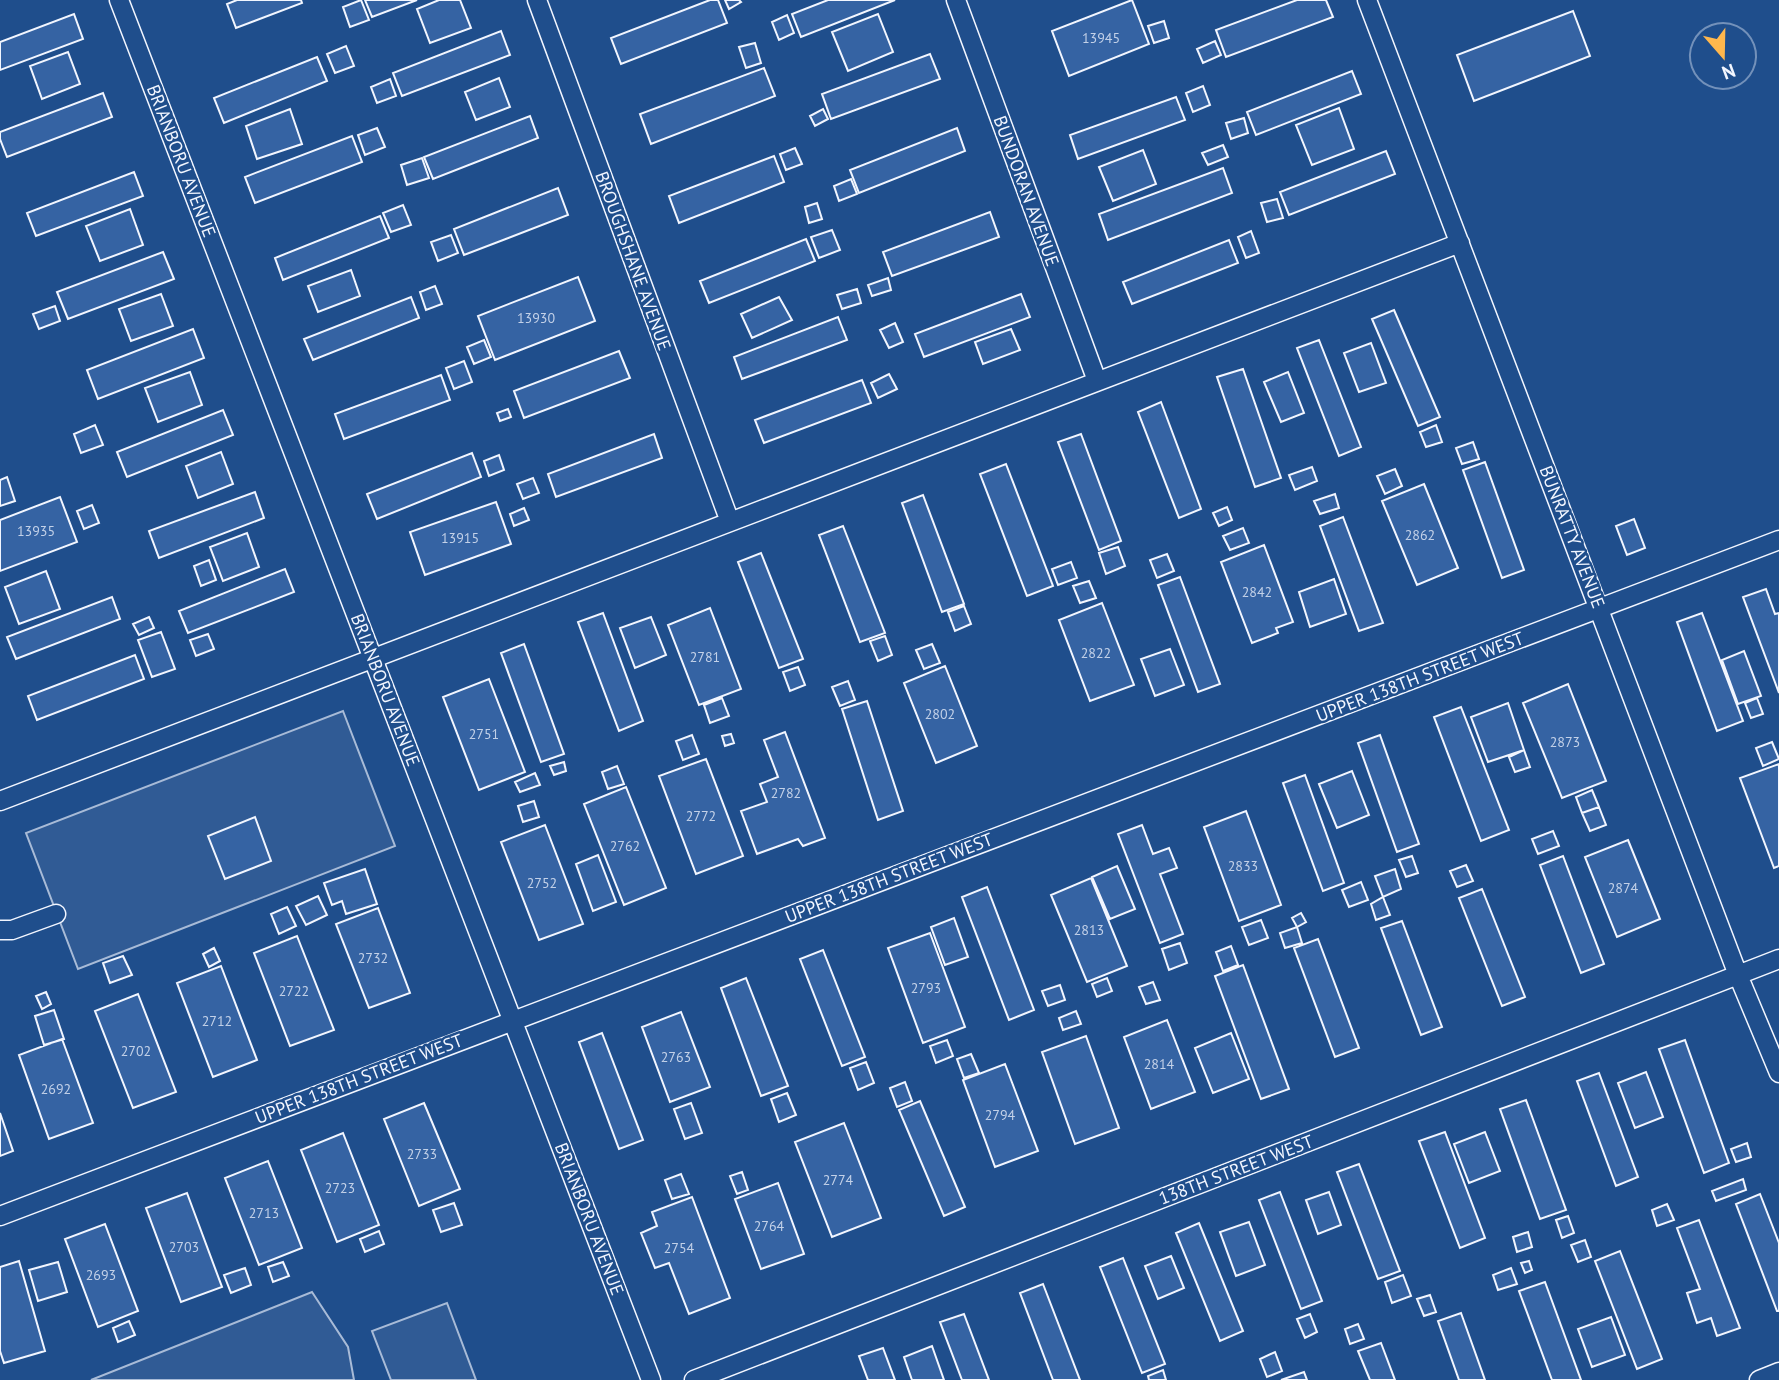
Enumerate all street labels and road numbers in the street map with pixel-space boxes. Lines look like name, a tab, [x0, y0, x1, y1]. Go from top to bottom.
street label: BRIANBORU AVENUE	[142, 81, 221, 240]
street label: BUNDORAN AVENUE	[989, 112, 1064, 269]
street label: BROUGHSHANE AVENUE	[590, 168, 677, 353]
street label: BUNRATTY AVENUE	[1535, 462, 1610, 611]
street label: BRIANBORU AVENUE	[346, 610, 425, 769]
street label: UPPER 138TH STREET WEST	[1313, 626, 1527, 727]
street label: UPPER 138TH STREET WEST	[782, 827, 996, 928]
street label: UPPER 138TH STREET WEST	[252, 1028, 466, 1129]
street label: 138TH STREET WEST	[1155, 1129, 1316, 1210]
street label: BRIANBORU AVENUE	[550, 1139, 629, 1298]

